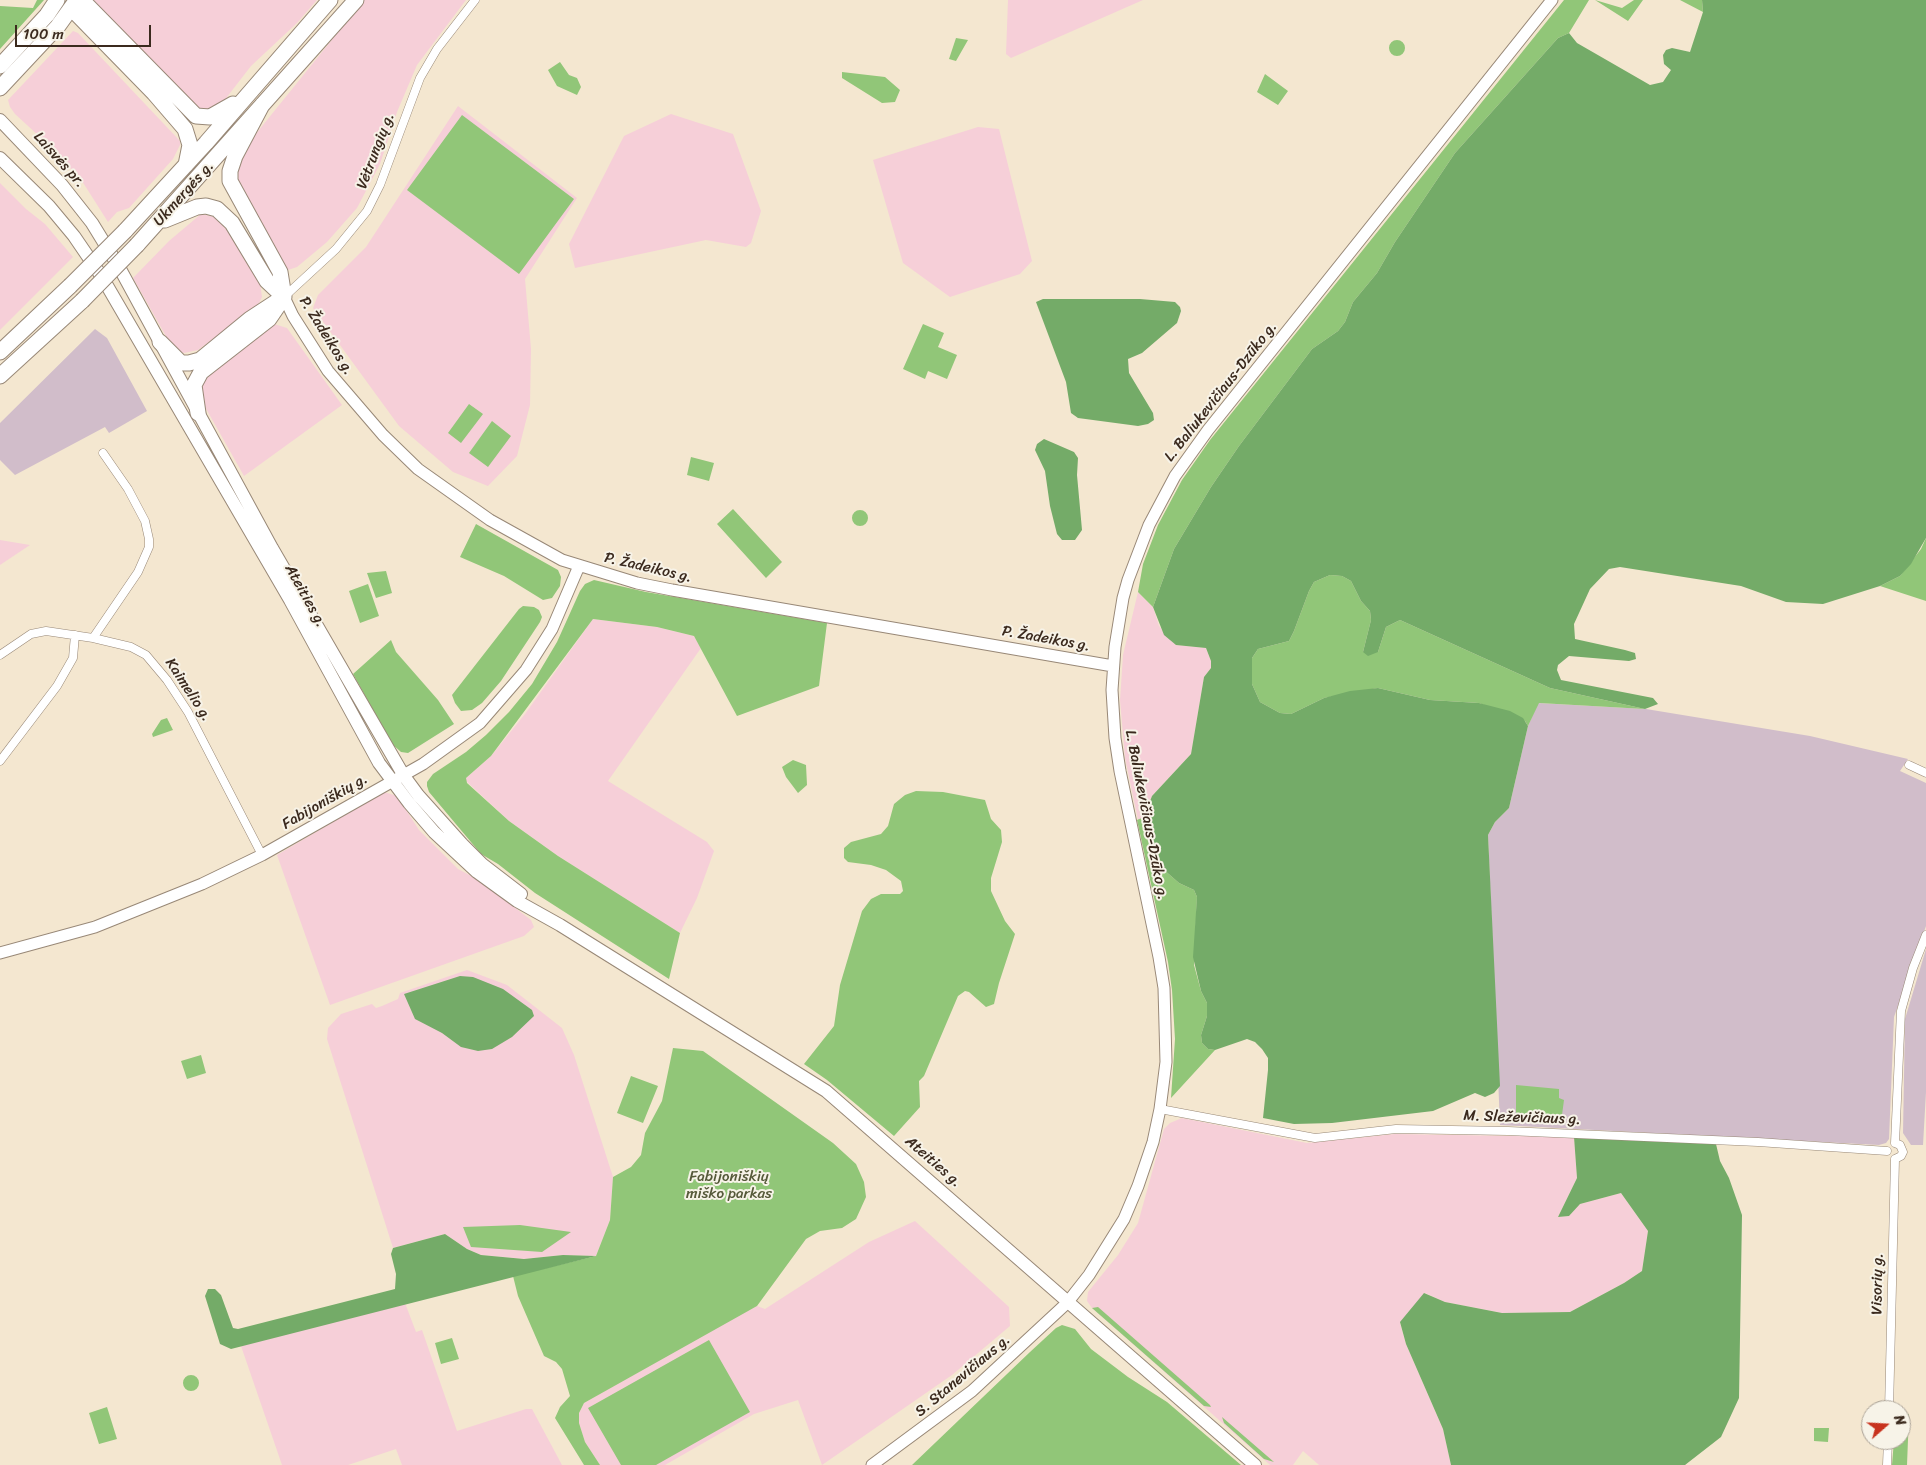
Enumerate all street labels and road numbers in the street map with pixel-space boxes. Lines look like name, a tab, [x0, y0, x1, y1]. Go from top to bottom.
street label: Vėtrungių g.	[353, 110, 399, 192]
street label: Laisvės pr.	[29, 128, 89, 192]
street label: Ukmergės g.	[150, 158, 218, 230]
street label: P. Žadeikos g.	[295, 293, 357, 379]
street label: L. Baliukevičiaus-Dzūko g.	[1161, 319, 1281, 465]
street label: P. Žadeikos g.	[603, 549, 693, 587]
street label: Ateities g.	[280, 562, 330, 630]
street label: P. Žadeikos g.	[1001, 622, 1091, 656]
street label: Kaimelio g.	[161, 655, 215, 725]
street label: L. Baliukevičiaus-Dzūko g.	[1121, 729, 1171, 901]
street label: Fabijoniškių g.	[279, 770, 371, 834]
street label: M. Sleževičiaus g.	[1463, 1107, 1581, 1129]
street label: Ateities g.	[901, 1133, 965, 1191]
street label: Visorių g.	[1868, 1253, 1888, 1315]
street label: S. Stanevičiaus g.	[912, 1331, 1014, 1421]

